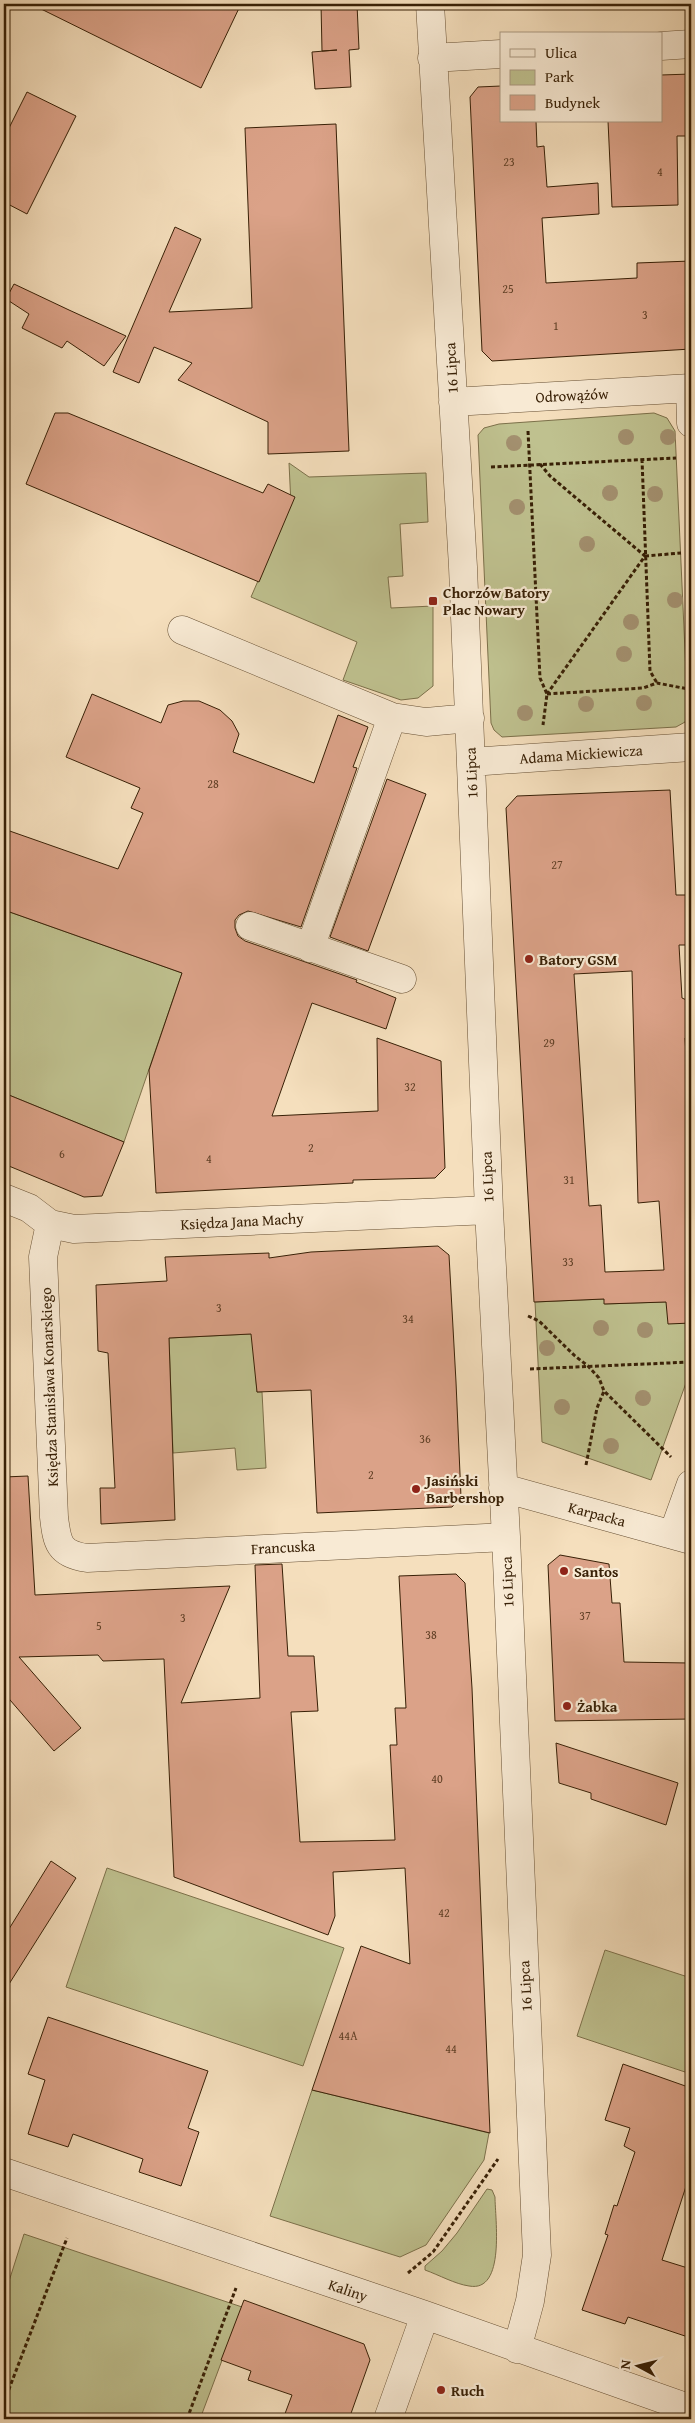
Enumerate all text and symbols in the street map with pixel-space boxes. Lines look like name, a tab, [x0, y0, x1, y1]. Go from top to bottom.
legend	[500, 32, 662, 122]
text: Ulica	[545, 42, 577, 63]
text: Park	[545, 66, 574, 87]
text: Budynek	[545, 92, 601, 113]
house number: 23	[503, 153, 515, 170]
house number: 4	[657, 163, 663, 180]
house number: 25	[502, 280, 514, 297]
house number: 3	[642, 306, 648, 323]
house number: 1	[553, 317, 559, 334]
street label: 16 Lipca	[439, 342, 463, 394]
street label: Odrowążów	[535, 383, 609, 407]
place label: Chorzów Batory Plac Nowary	[443, 582, 550, 620]
marker: Chorzów Batory Plac Nowary	[427, 595, 439, 607]
street label: Adama Mickiewicza	[519, 739, 643, 769]
street label: 16 Lipca	[460, 747, 482, 799]
house number: 28	[207, 775, 219, 792]
house number: 27	[551, 856, 563, 873]
place label: Batory GSM	[539, 949, 617, 970]
marker: Batory GSM	[523, 953, 535, 965]
house number: 29	[543, 1034, 555, 1051]
house number: 32	[404, 1078, 416, 1095]
house number: 2	[308, 1139, 314, 1156]
house number: 6	[59, 1145, 65, 1162]
house number: 4	[206, 1150, 212, 1167]
street label: 16 Lipca	[476, 1151, 498, 1203]
house number: 31	[563, 1171, 575, 1188]
street label: Księdza Jana Machy	[180, 1207, 305, 1235]
house number: 33	[562, 1253, 574, 1270]
street label: Księdza Stanisława Konarskiego	[35, 1287, 63, 1487]
house number: 3	[216, 1299, 222, 1316]
house number: 34	[402, 1310, 414, 1327]
house number: 36	[419, 1430, 431, 1447]
house number: 2	[368, 1466, 374, 1483]
place label: Jasiński Barbershop	[423, 1470, 505, 1508]
marker: Jasiński Barbershop	[410, 1483, 422, 1495]
street label: Karpacka	[566, 1496, 628, 1532]
street label: Francuska	[250, 1535, 316, 1559]
street label: 16 Lipca	[496, 1556, 518, 1608]
place label: Santos	[574, 1561, 619, 1582]
marker: Santos	[558, 1565, 570, 1577]
house number: 37	[579, 1607, 591, 1624]
house number: 3	[180, 1609, 186, 1626]
house number: 5	[96, 1617, 102, 1634]
house number: 38	[425, 1626, 437, 1643]
place label: Żabka	[577, 1696, 618, 1717]
marker: Żabka	[561, 1700, 573, 1712]
house number: 40	[431, 1770, 443, 1787]
house number: 42	[438, 1904, 450, 1921]
street label: 16 Lipca	[513, 1960, 537, 2012]
house number: 44A	[339, 2027, 358, 2044]
house number: 44	[445, 2040, 457, 2057]
street label: Kaliny	[326, 2274, 371, 2307]
north arrow	[612, 2340, 662, 2390]
text: N	[615, 2358, 636, 2370]
place label: Ruch	[451, 2380, 485, 2401]
marker: Ruch	[435, 2384, 447, 2396]

